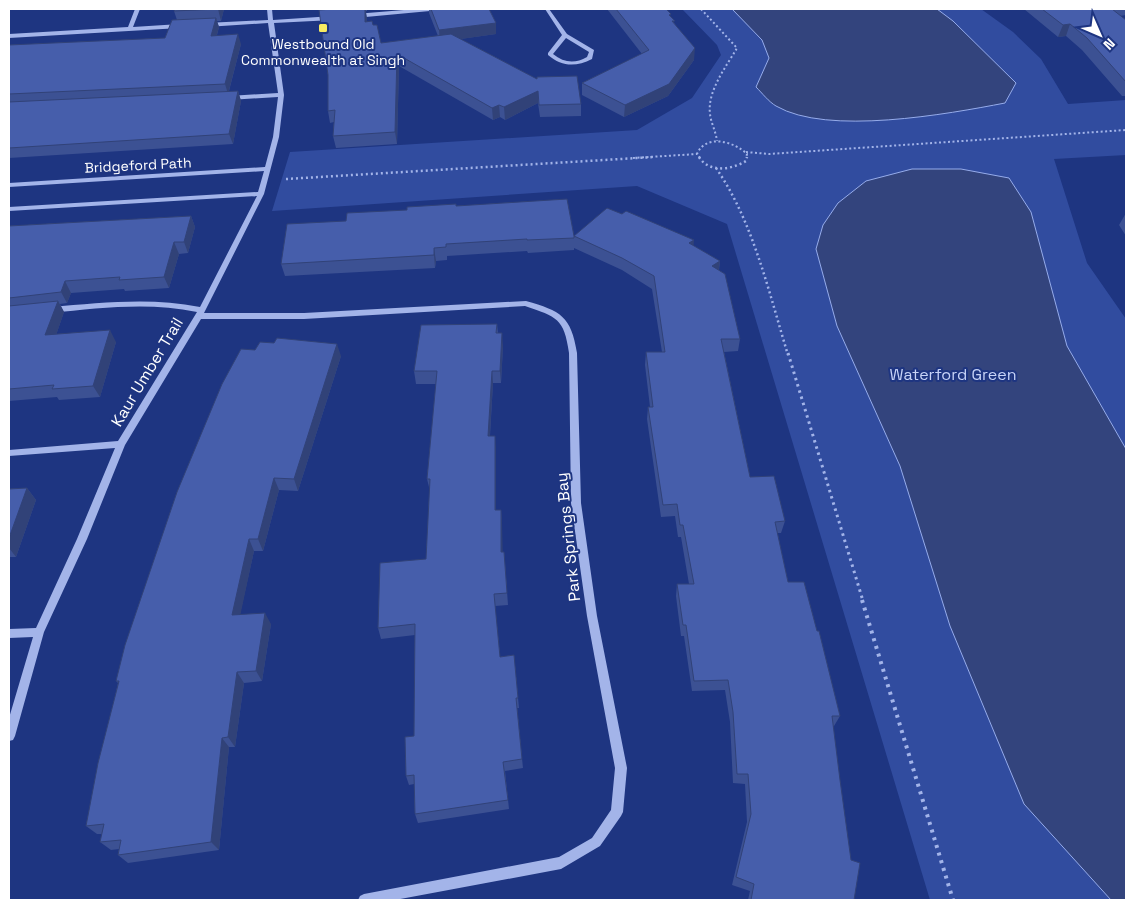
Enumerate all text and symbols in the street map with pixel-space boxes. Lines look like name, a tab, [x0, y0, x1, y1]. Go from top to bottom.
north arrow	[1075, 10, 1125, 60]
marker: Westbound Old Commonwealth at Singh	[317, 22, 329, 34]
place label: Westbound Old Commonwealth at Singh	[241, 35, 405, 69]
text: N	[1100, 35, 1119, 54]
street label: Bridgeford Path	[84, 153, 192, 177]
street label: Kaur Umber Trail	[106, 314, 188, 430]
park label: Waterford Green	[890, 364, 1016, 385]
street label: Park Springs Bay	[551, 472, 585, 602]

